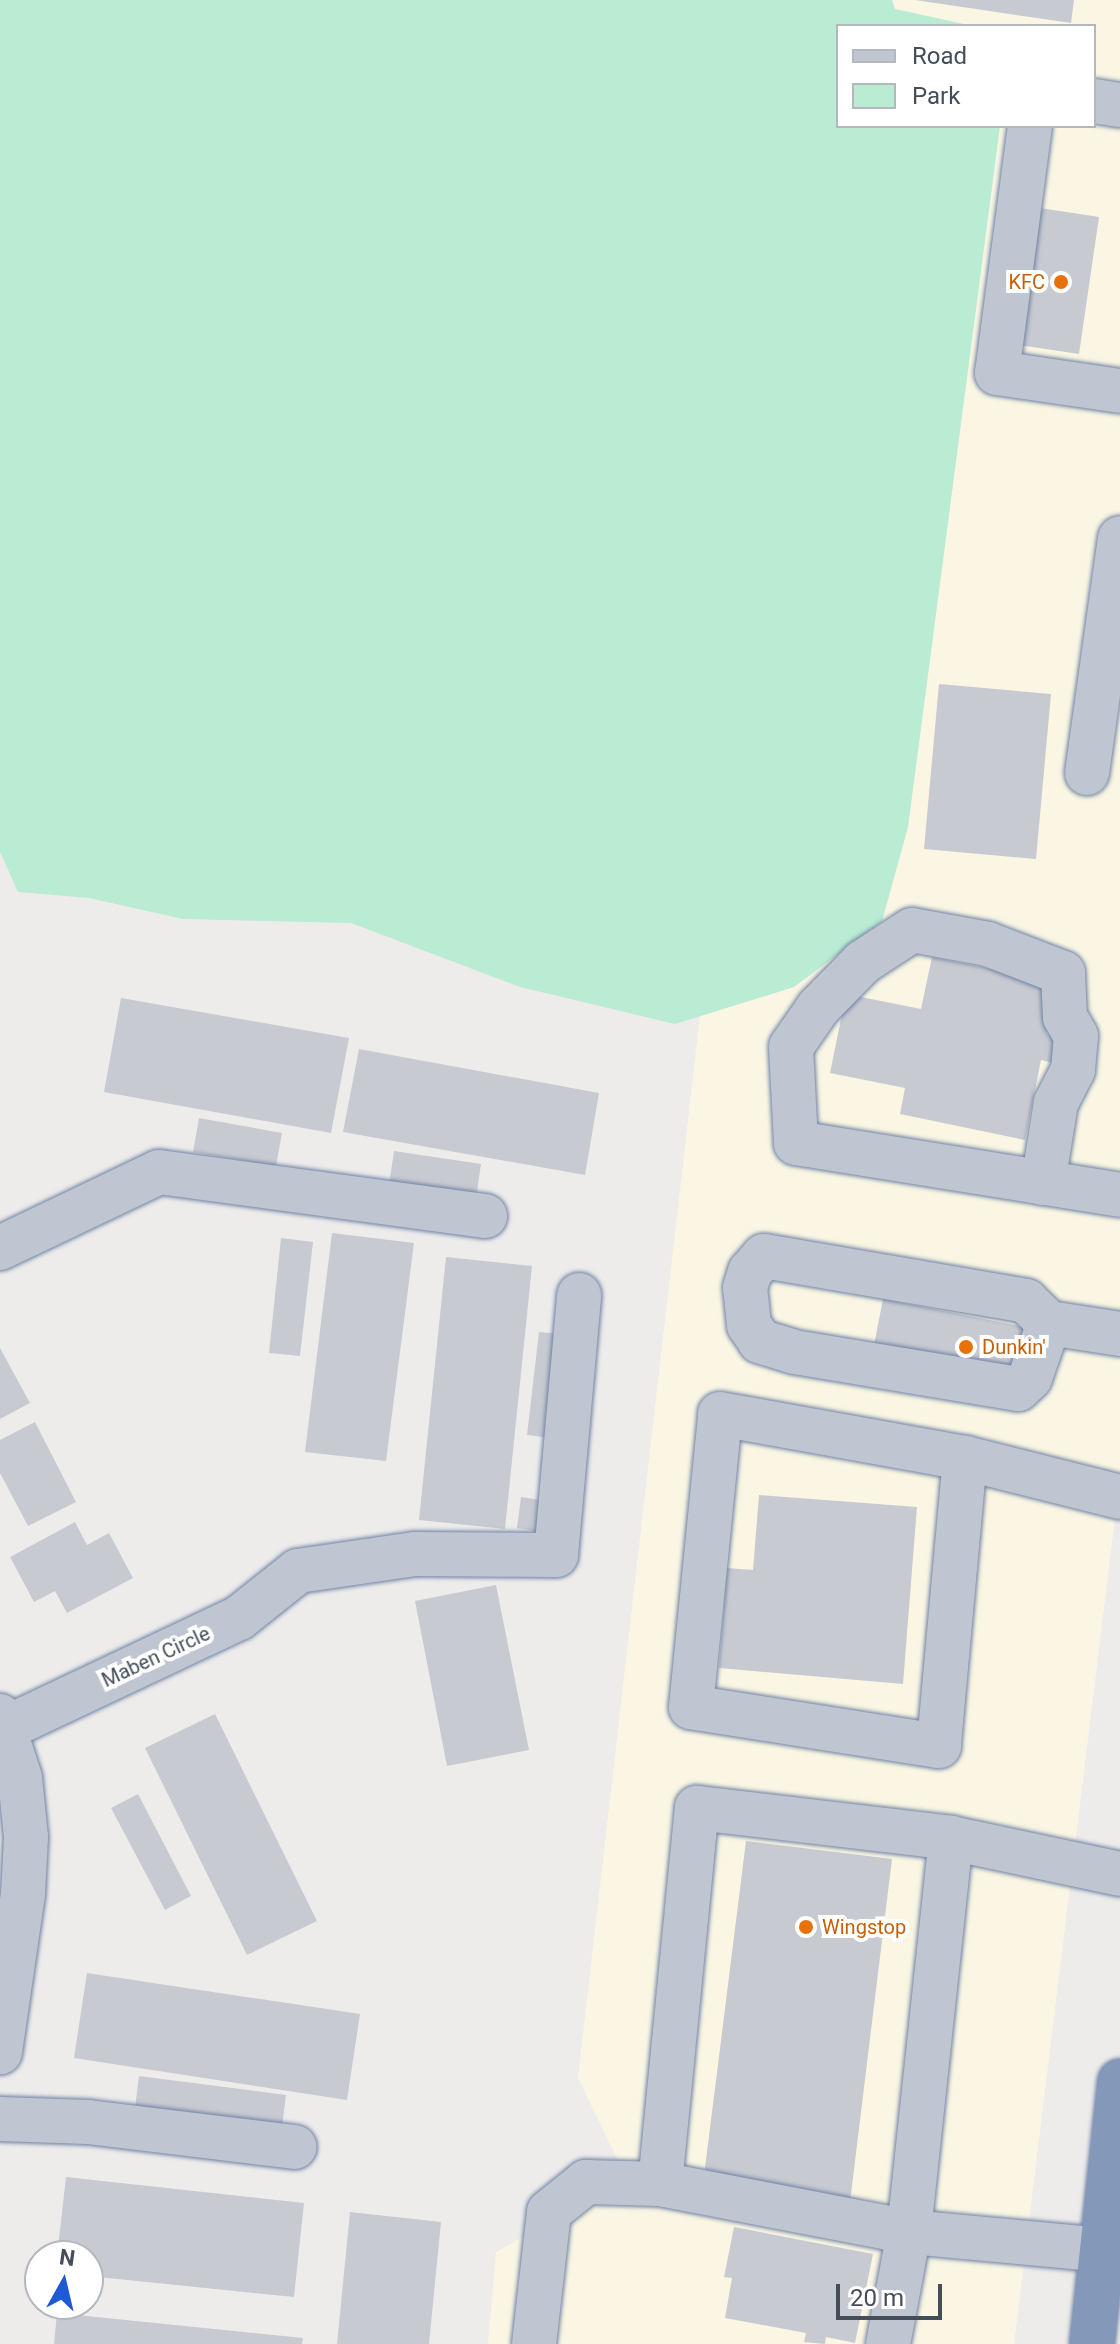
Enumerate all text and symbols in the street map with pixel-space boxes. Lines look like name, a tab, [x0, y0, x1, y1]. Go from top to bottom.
legend	[836, 24, 1096, 128]
text: Road	[912, 42, 967, 70]
text: Park	[912, 82, 960, 110]
place label: KFC	[1008, 270, 1045, 294]
marker: KFC	[1052, 273, 1070, 291]
place label: Dunkin'	[982, 1335, 1046, 1359]
marker: Dunkin'	[957, 1338, 975, 1356]
street label: Maben Circle	[98, 1621, 214, 1693]
place label: Wingstop	[822, 1915, 906, 1939]
marker: Wingstop	[797, 1918, 815, 1936]
north arrow	[24, 2240, 104, 2320]
text: N	[58, 2244, 77, 2271]
scale bar	[840, 2268, 946, 2318]
text: 20 m	[850, 2284, 904, 2312]

